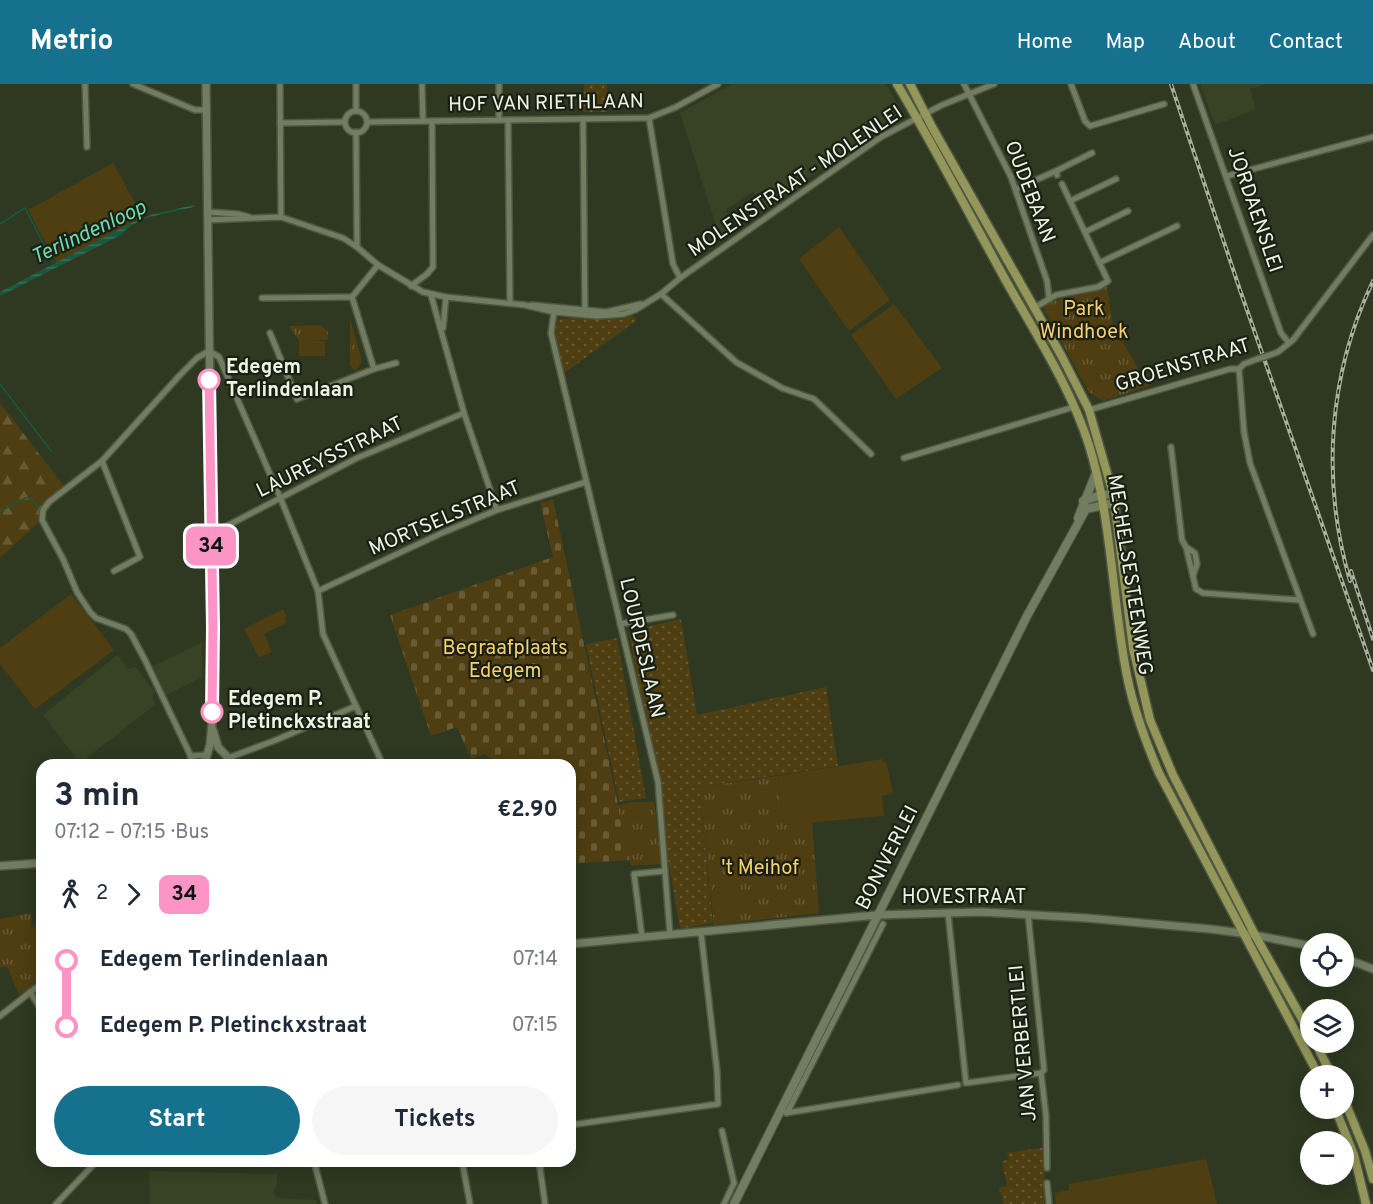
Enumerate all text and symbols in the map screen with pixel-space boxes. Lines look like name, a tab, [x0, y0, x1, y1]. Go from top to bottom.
text: Metrio	[30, 24, 113, 60]
text: Home	[1017, 29, 1073, 56]
text: Map	[1106, 29, 1145, 56]
text: About	[1178, 29, 1236, 56]
text: Contact	[1269, 29, 1343, 56]
street label: HOF VAN RIETHLAAN	[448, 89, 644, 119]
street label: MOLENSTRAAT - MOLENLEI	[684, 100, 908, 264]
street label: OUDEBAAN	[998, 137, 1060, 247]
street label: JORDAENSLEI	[1220, 144, 1288, 276]
water label: Terlindenloop	[27, 194, 151, 271]
park label: Park Windhoek	[1039, 297, 1129, 346]
street label: GROENSTRAAT	[1112, 333, 1254, 399]
place label: Edegem Terlindenlaan	[226, 355, 354, 404]
marker: Edegem Terlindenlaan	[198, 369, 220, 391]
street label: LAUREYSSTRAAT	[252, 411, 408, 505]
street label: MECHELSESTEENWEG	[1100, 473, 1158, 677]
street label: MORTSELSTRAAT	[365, 475, 525, 563]
line badge: 34	[184, 526, 238, 566]
text: 34	[198, 533, 224, 560]
street label: LOURDESLAAN	[612, 575, 670, 721]
park label: Begraafplaats Edegem	[442, 636, 568, 685]
place label: Edegem P. Pletinckxstraat	[228, 687, 371, 736]
marker: Edegem P. Pletinckxstraat	[201, 701, 223, 723]
text: 3 min	[54, 776, 140, 818]
text: €2.90	[497, 797, 558, 824]
street label: BONIVERLEI	[851, 801, 925, 915]
text: 07:12 – 07:15 · Bus	[54, 820, 209, 846]
park label: 't Meihof	[721, 856, 799, 882]
icon: walk	[54, 878, 87, 911]
icon: forward	[117, 878, 150, 911]
text: 2	[96, 881, 108, 907]
text: 34	[171, 881, 197, 908]
street label: HOVESTRAAT	[902, 885, 1026, 911]
map controls	[1300, 933, 1354, 1185]
button: locate	[1300, 933, 1354, 987]
text: Edegem Terlindenlaan	[100, 947, 329, 974]
text: 07:14	[512, 947, 558, 973]
street label: JAN VERBERTLEI	[1004, 964, 1044, 1122]
button: layers	[1300, 999, 1354, 1053]
text: Edegem P. Pletinckxstraat	[100, 1013, 367, 1040]
text: 07:15	[512, 1013, 558, 1039]
button: +	[1300, 1065, 1354, 1119]
button: Start	[54, 1086, 300, 1155]
button: Tickets	[312, 1086, 558, 1155]
button: −	[1300, 1131, 1354, 1185]

